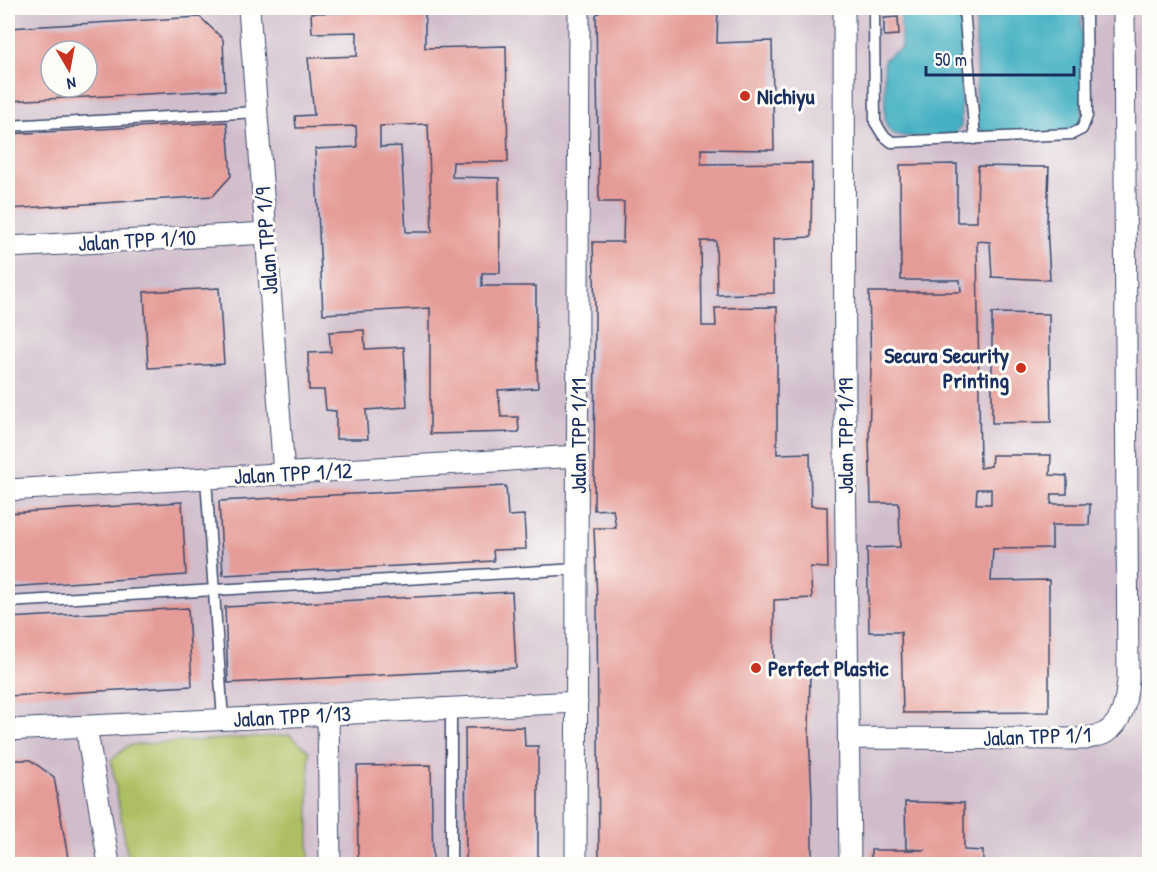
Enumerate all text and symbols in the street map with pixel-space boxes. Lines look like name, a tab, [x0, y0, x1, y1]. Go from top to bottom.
north arrow	[39, 39, 99, 99]
scale bar	[926, 39, 1074, 77]
text: 50 m	[935, 47, 967, 72]
text: N	[65, 72, 78, 95]
place label: Nichiyu	[757, 81, 815, 112]
marker: Nichiyu	[738, 89, 752, 103]
street label: Jalan TPP 1/9	[247, 186, 285, 296]
street label: Jalan TPP 1/10	[77, 222, 197, 258]
place label: Secura Security Printing	[884, 340, 1010, 396]
marker: Secura Security Printing	[1014, 361, 1028, 375]
street label: Jalan TPP 1/11	[563, 378, 593, 494]
street label: Jalan TPP 1/19	[830, 378, 860, 494]
street label: Jalan TPP 1/12	[233, 455, 354, 491]
place label: Perfect Plastic	[768, 653, 889, 683]
marker: Perfect Plastic	[749, 661, 763, 675]
street label: Jalan TPP 1/13	[232, 698, 352, 734]
street label: Jalan TPP 1/1	[982, 719, 1092, 753]

